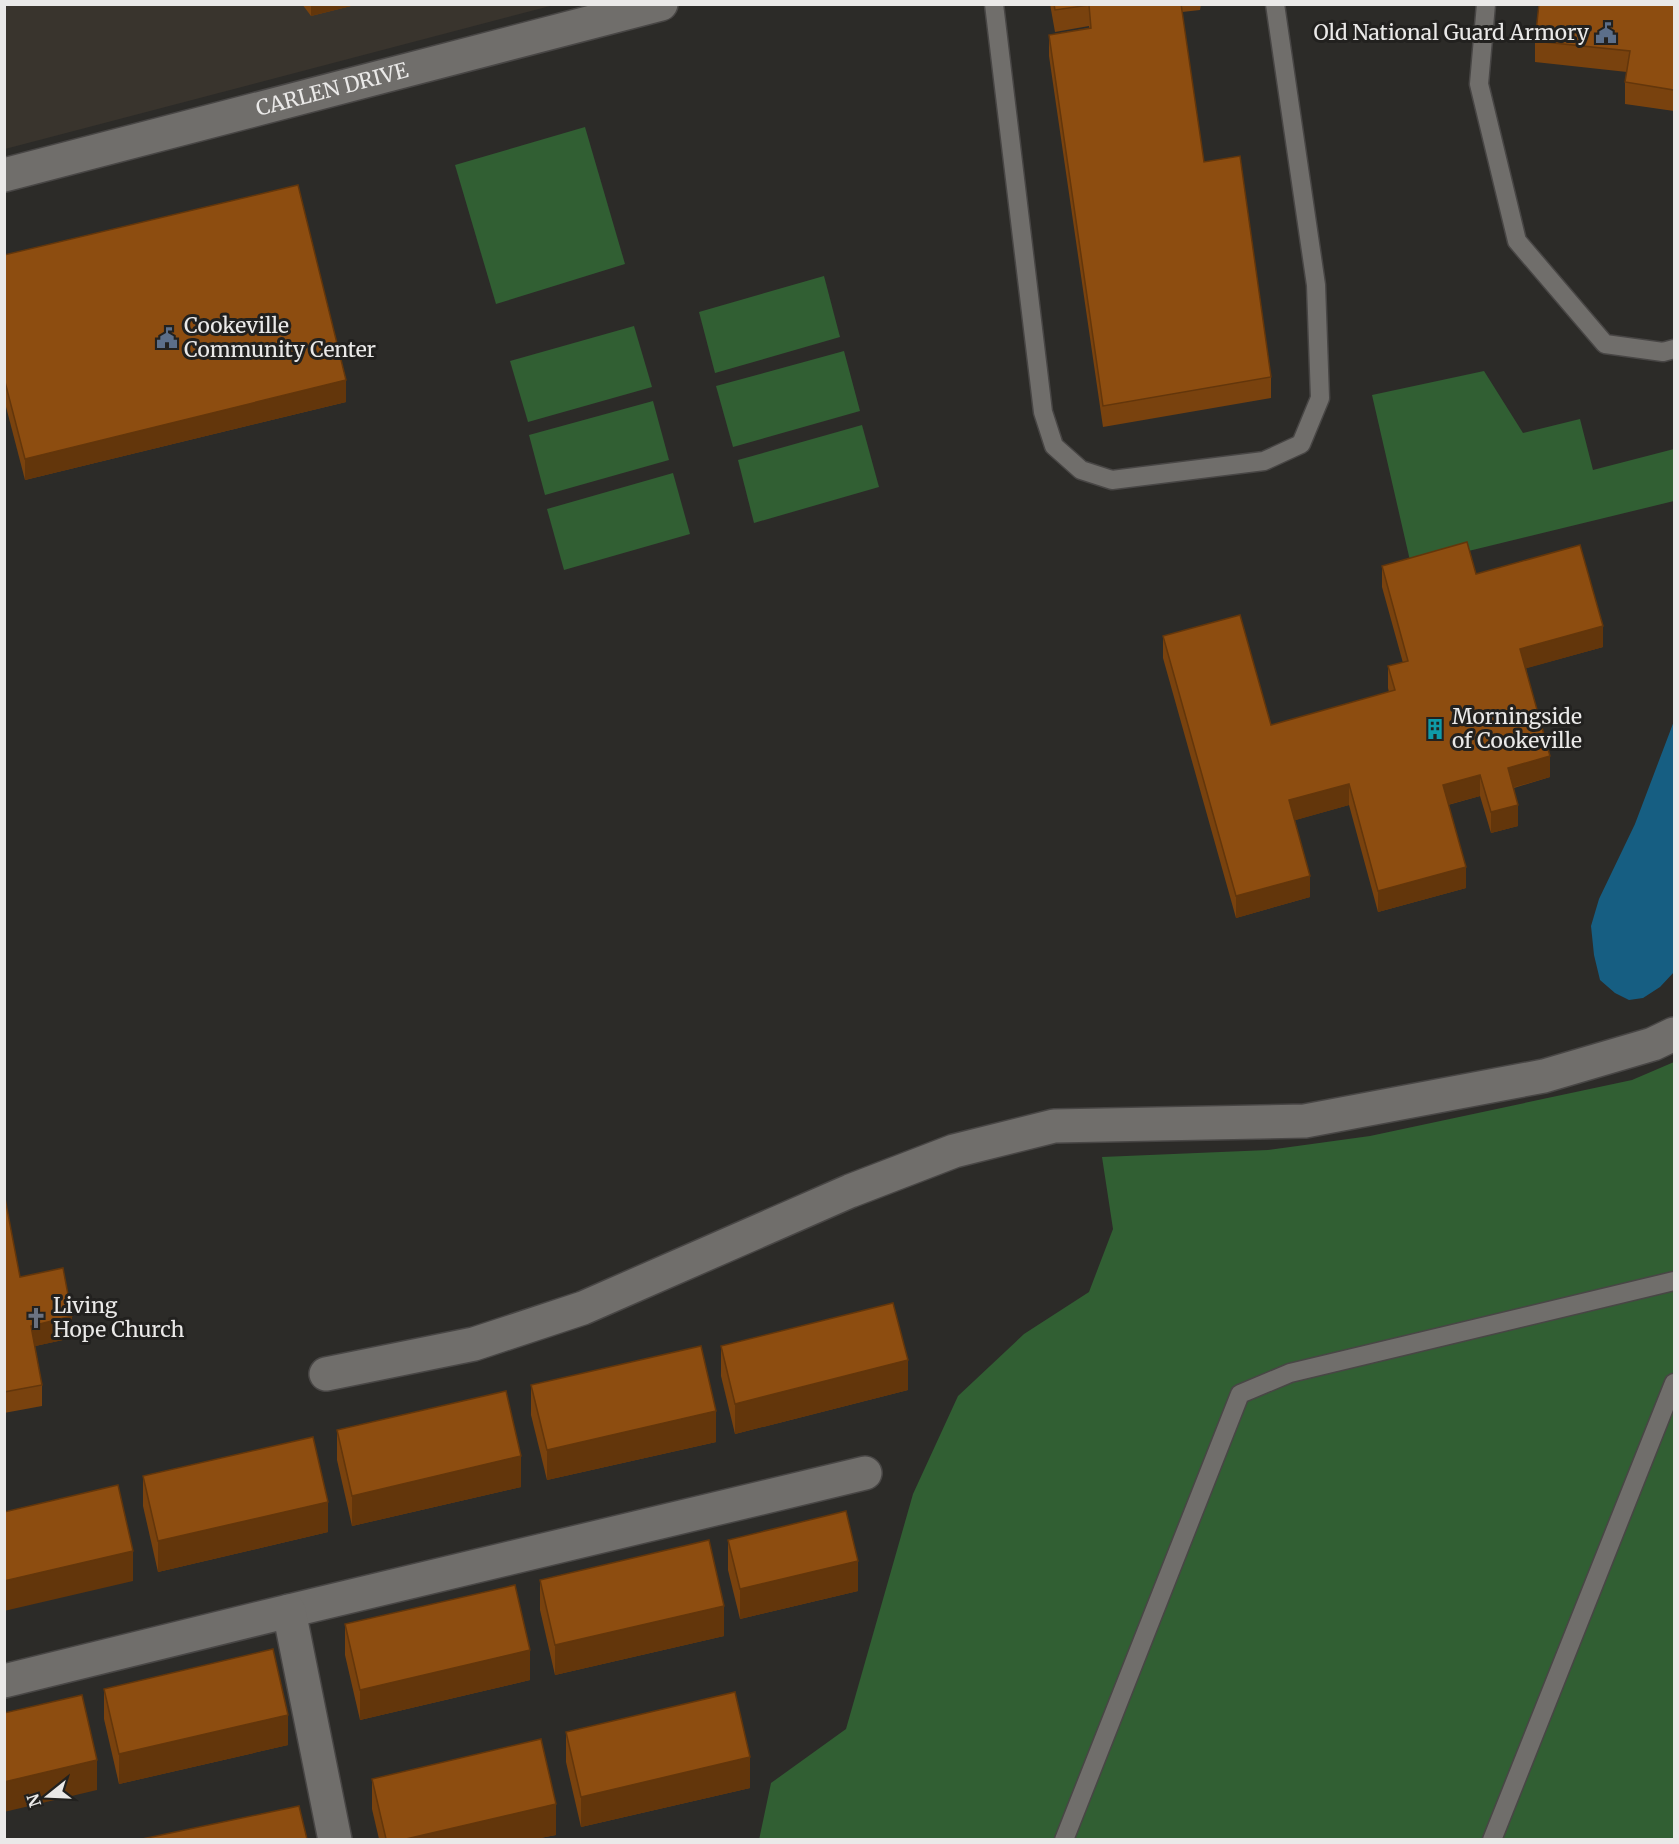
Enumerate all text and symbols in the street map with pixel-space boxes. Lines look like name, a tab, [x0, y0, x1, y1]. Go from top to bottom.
place label: Old National Guard Armory	[1313, 19, 1590, 46]
public building icon: Old National Guard Armory	[1594, 21, 1618, 45]
street label: CARLEN DRIVE	[253, 56, 412, 122]
place label: Cookeville Community Center	[184, 312, 376, 363]
public building icon: Cookeville Community Center	[155, 326, 179, 350]
place label: Morningside of Cookeville	[1452, 703, 1582, 754]
building icon: Morningside of Cookeville	[1423, 717, 1447, 741]
place label: Living Hope Church	[53, 1292, 184, 1343]
church icon: Living Hope Church	[24, 1306, 48, 1330]
north arrow	[18, 1766, 78, 1826]
text: N	[22, 1791, 45, 1810]

